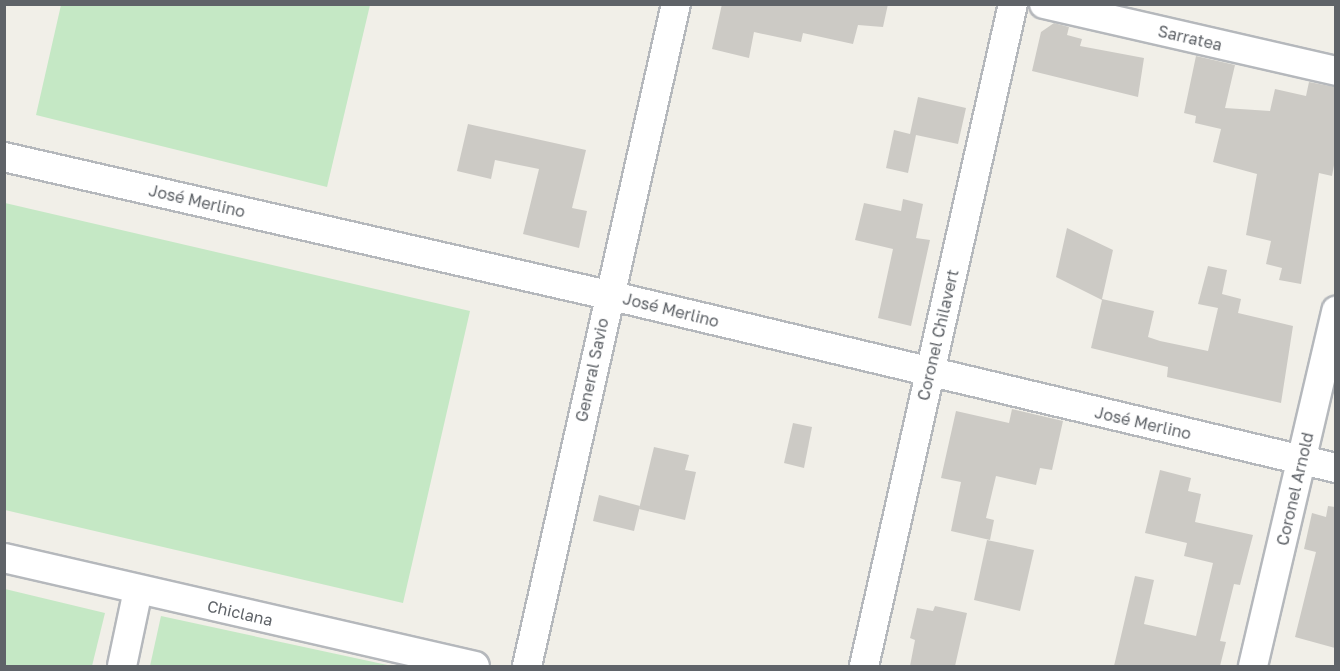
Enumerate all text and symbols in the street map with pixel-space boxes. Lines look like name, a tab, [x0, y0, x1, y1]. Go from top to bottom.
street label: Sarratea	[1156, 21, 1224, 55]
street label: José Merlino	[147, 181, 247, 221]
street label: Coronel Chilavert	[914, 267, 962, 403]
street label: José Merlino	[621, 289, 721, 331]
street label: General Savio	[572, 316, 612, 424]
street label: José Merlino	[1093, 403, 1193, 443]
street label: Coronel Arnold	[1273, 431, 1317, 547]
street label: Chiclana	[205, 596, 275, 630]

